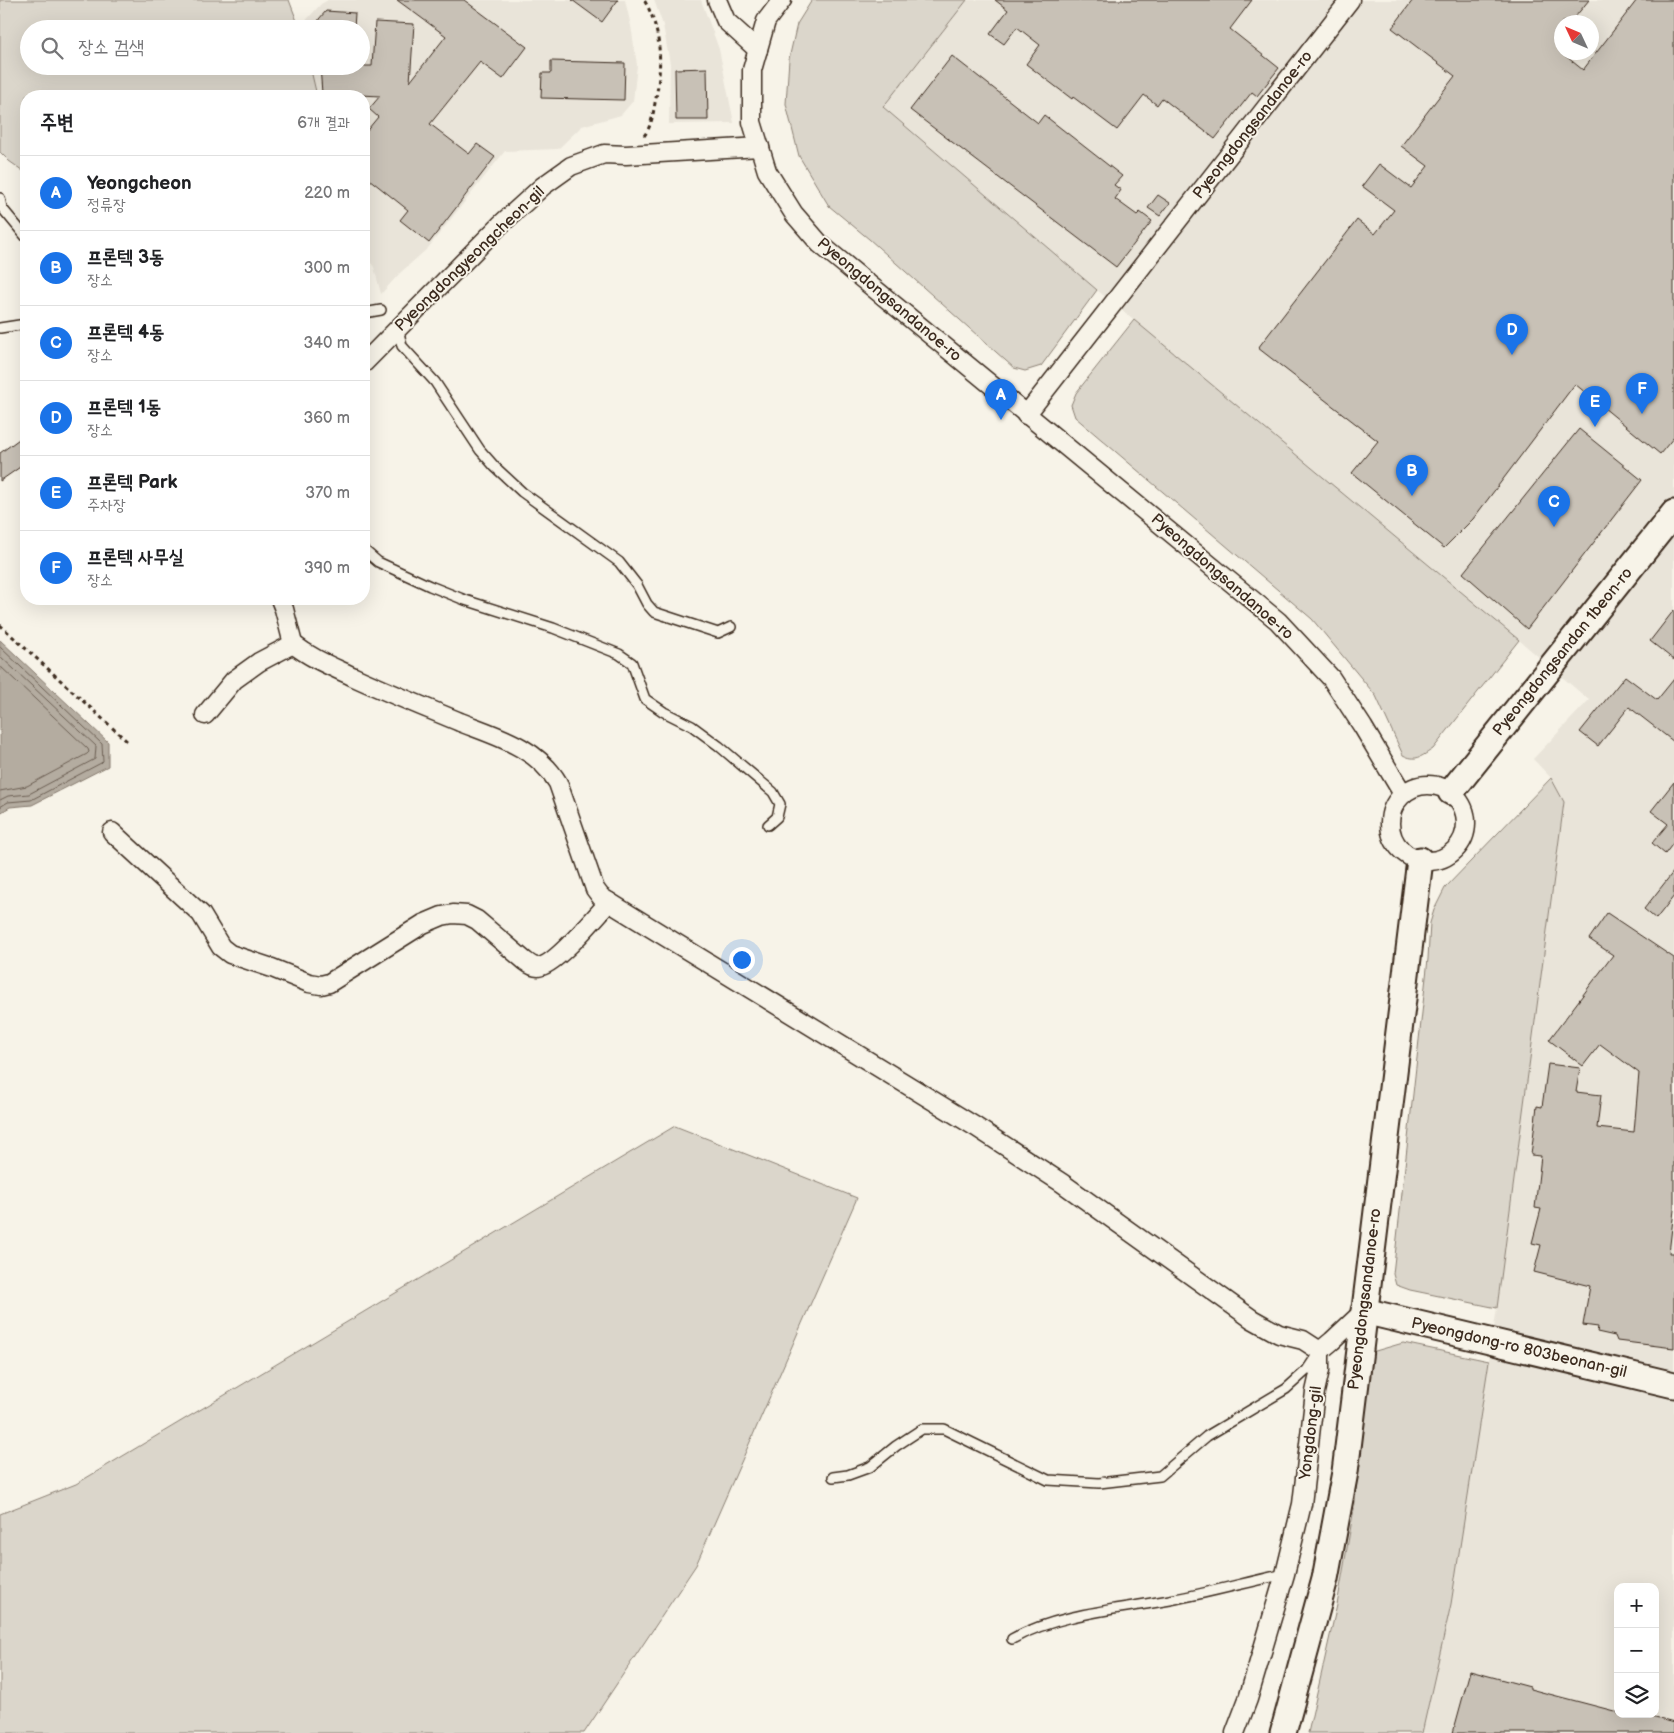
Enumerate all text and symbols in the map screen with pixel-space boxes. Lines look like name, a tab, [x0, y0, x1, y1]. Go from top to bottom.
north arrow	[1554, 15, 1599, 60]
search box	[20, 20, 370, 75]
icon: search	[38, 34, 66, 62]
text: 장소 검색	[78, 36, 144, 59]
street label: Pyeongdongsandanoe-ro	[1189, 47, 1317, 203]
text: 주변	[40, 110, 74, 135]
text: 6개 결과	[297, 114, 350, 133]
text: Yeongcheon	[87, 172, 192, 195]
street label: Pyeongdongyeongcheon-gil	[391, 182, 549, 336]
text: A	[51, 184, 61, 203]
text: 220 m	[304, 184, 350, 203]
text: 정류장	[87, 196, 126, 215]
street label: Pyeongdongsandanoe-ro	[813, 234, 965, 366]
text: 프론텍 3동	[87, 246, 164, 269]
text: B	[50, 259, 62, 278]
text: 300 m	[304, 259, 350, 278]
text: 장소	[87, 271, 113, 290]
pin: D	[1496, 314, 1528, 355]
text: 프론텍 4동	[87, 321, 164, 344]
text: C	[50, 334, 62, 353]
text: 340 m	[303, 334, 350, 353]
text: 장소	[87, 346, 113, 365]
pin: F	[1626, 373, 1658, 414]
pin: A	[985, 379, 1017, 420]
pin: E	[1579, 386, 1611, 427]
text: 프론텍 1동	[87, 396, 161, 419]
text: D	[50, 409, 62, 428]
text: 360 m	[303, 409, 350, 428]
text: 장소	[87, 421, 113, 440]
pin: B	[1396, 455, 1428, 496]
text: 프론텍 Park	[87, 471, 177, 494]
text: E	[51, 484, 61, 503]
text: 370 m	[305, 484, 350, 503]
pin: C	[1538, 486, 1570, 527]
text: 주차장	[87, 496, 126, 515]
street label: Pyeongdongsandanoe-ro	[1147, 510, 1297, 644]
text: 프론텍 사무실	[87, 546, 184, 569]
text: F	[51, 559, 61, 578]
text: 390 m	[304, 559, 350, 578]
street label: Pyeongdongsandan 1beon-ro	[1489, 564, 1637, 740]
text: 장소	[87, 571, 113, 590]
your location	[729, 947, 755, 973]
street label: Pyeongdongsandanoe-ro	[1344, 1207, 1386, 1391]
street label: Pyeongdong-ro 803beonan-gil	[1409, 1314, 1629, 1382]
street label: Yongdong-gil	[1296, 1385, 1326, 1482]
map controls	[1614, 1583, 1659, 1718]
button: +	[1614, 1583, 1659, 1628]
button: −	[1614, 1628, 1659, 1673]
button: layers	[1614, 1673, 1659, 1718]

